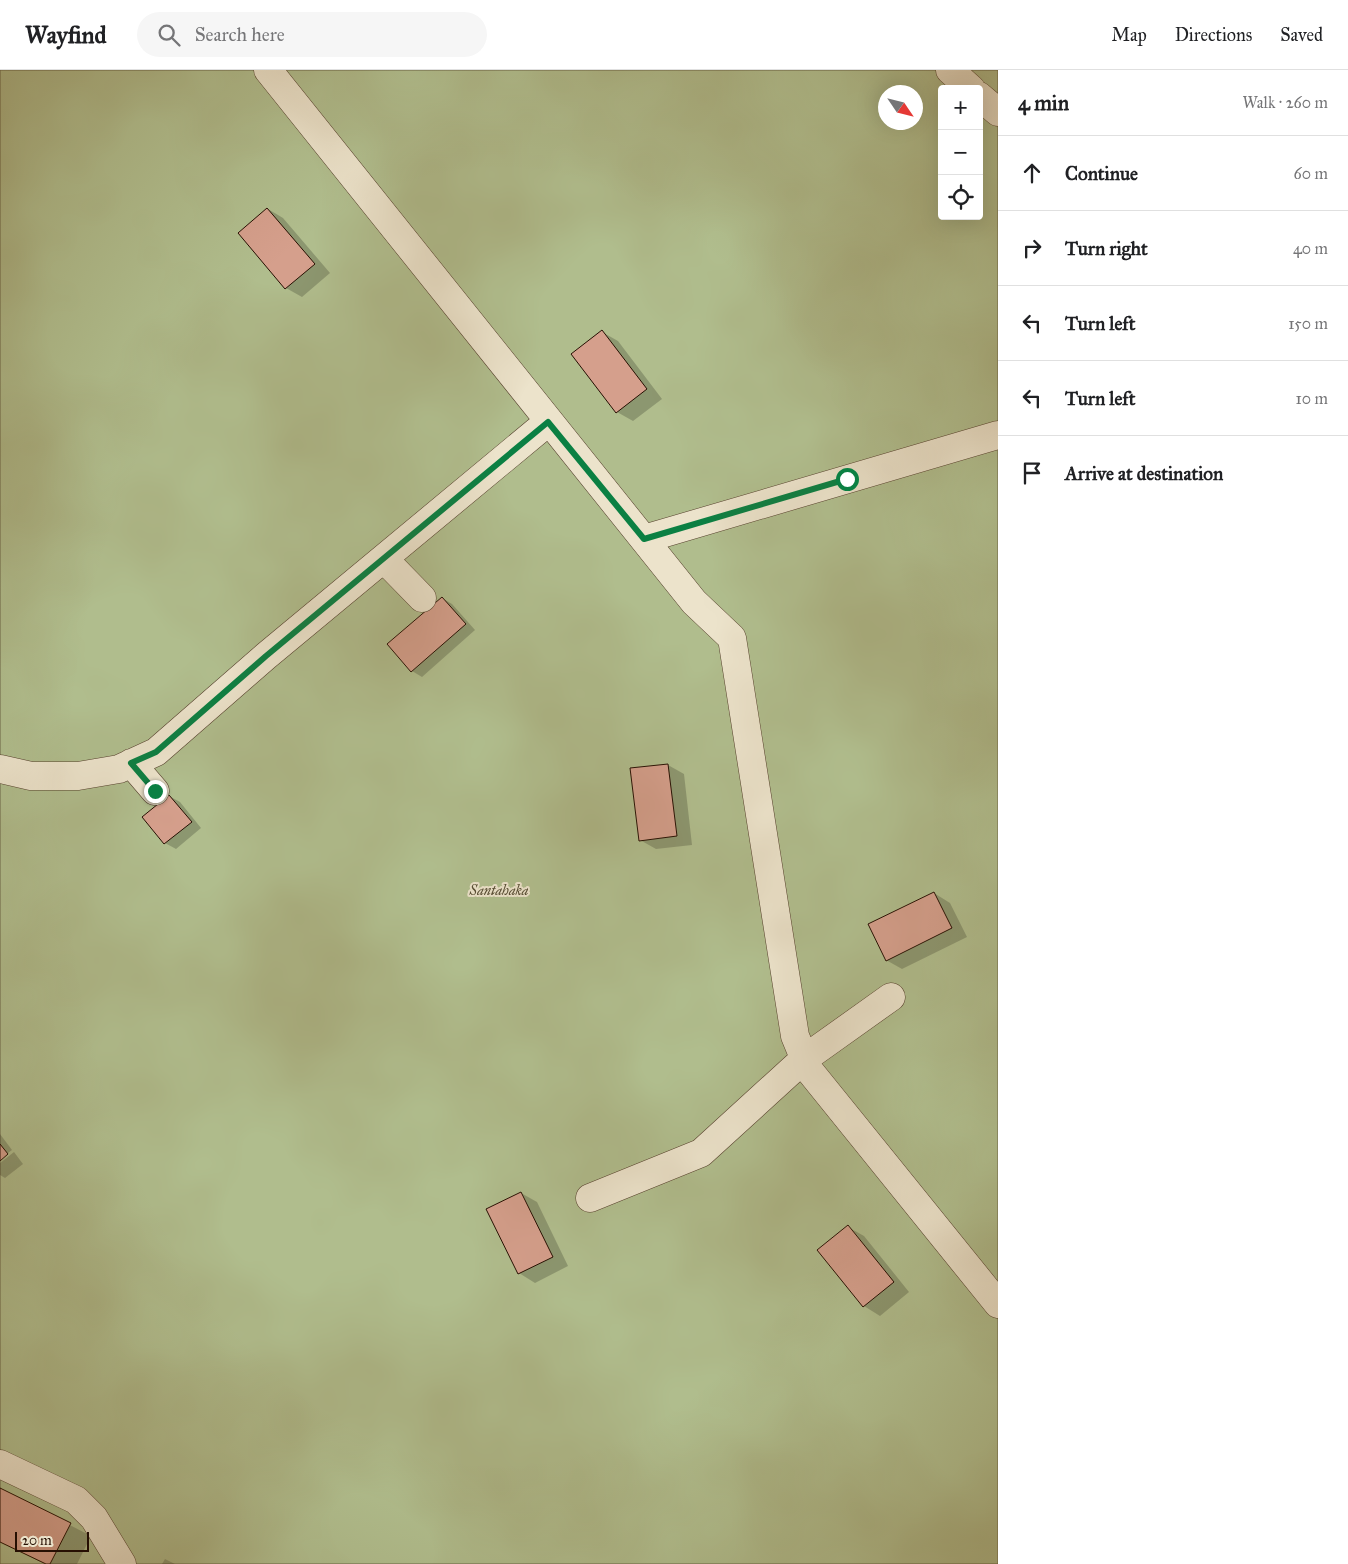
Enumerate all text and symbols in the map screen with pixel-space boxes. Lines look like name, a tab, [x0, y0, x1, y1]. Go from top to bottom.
search box	[137, 12, 487, 57]
text: Wayfind	[25, 20, 107, 50]
icon: search	[155, 21, 183, 49]
text: Search here	[195, 23, 285, 46]
text: Map	[1111, 24, 1147, 46]
text: Directions	[1175, 24, 1252, 46]
text: Saved	[1280, 24, 1323, 46]
north arrow	[878, 85, 923, 130]
map controls	[938, 85, 983, 220]
button: +	[938, 85, 983, 130]
text: 4 min	[1018, 90, 1069, 116]
text: Walk · 260 m	[1242, 93, 1328, 112]
button: −	[938, 130, 983, 175]
icon: ahead	[1018, 159, 1046, 187]
text: Continue	[1065, 162, 1138, 185]
text: 60 m	[1294, 164, 1328, 183]
button: locate	[938, 175, 983, 220]
icon: right	[1018, 234, 1046, 262]
text: Turn right	[1065, 237, 1148, 260]
text: 40 m	[1293, 239, 1328, 258]
icon: left	[1018, 309, 1046, 337]
text: Turn left	[1065, 312, 1135, 335]
text: 150 m	[1288, 314, 1328, 333]
icon: left	[1018, 384, 1046, 412]
text: Turn left	[1065, 387, 1135, 410]
text: 10 m	[1296, 389, 1328, 408]
icon: arrive	[1018, 459, 1046, 487]
text: Arrive at destination	[1065, 462, 1223, 485]
route start	[836, 468, 859, 491]
route end	[144, 780, 167, 803]
park label: Santahaka	[468, 882, 529, 899]
scale bar	[15, 1529, 89, 1552]
text: 20 m	[22, 1532, 52, 1549]

